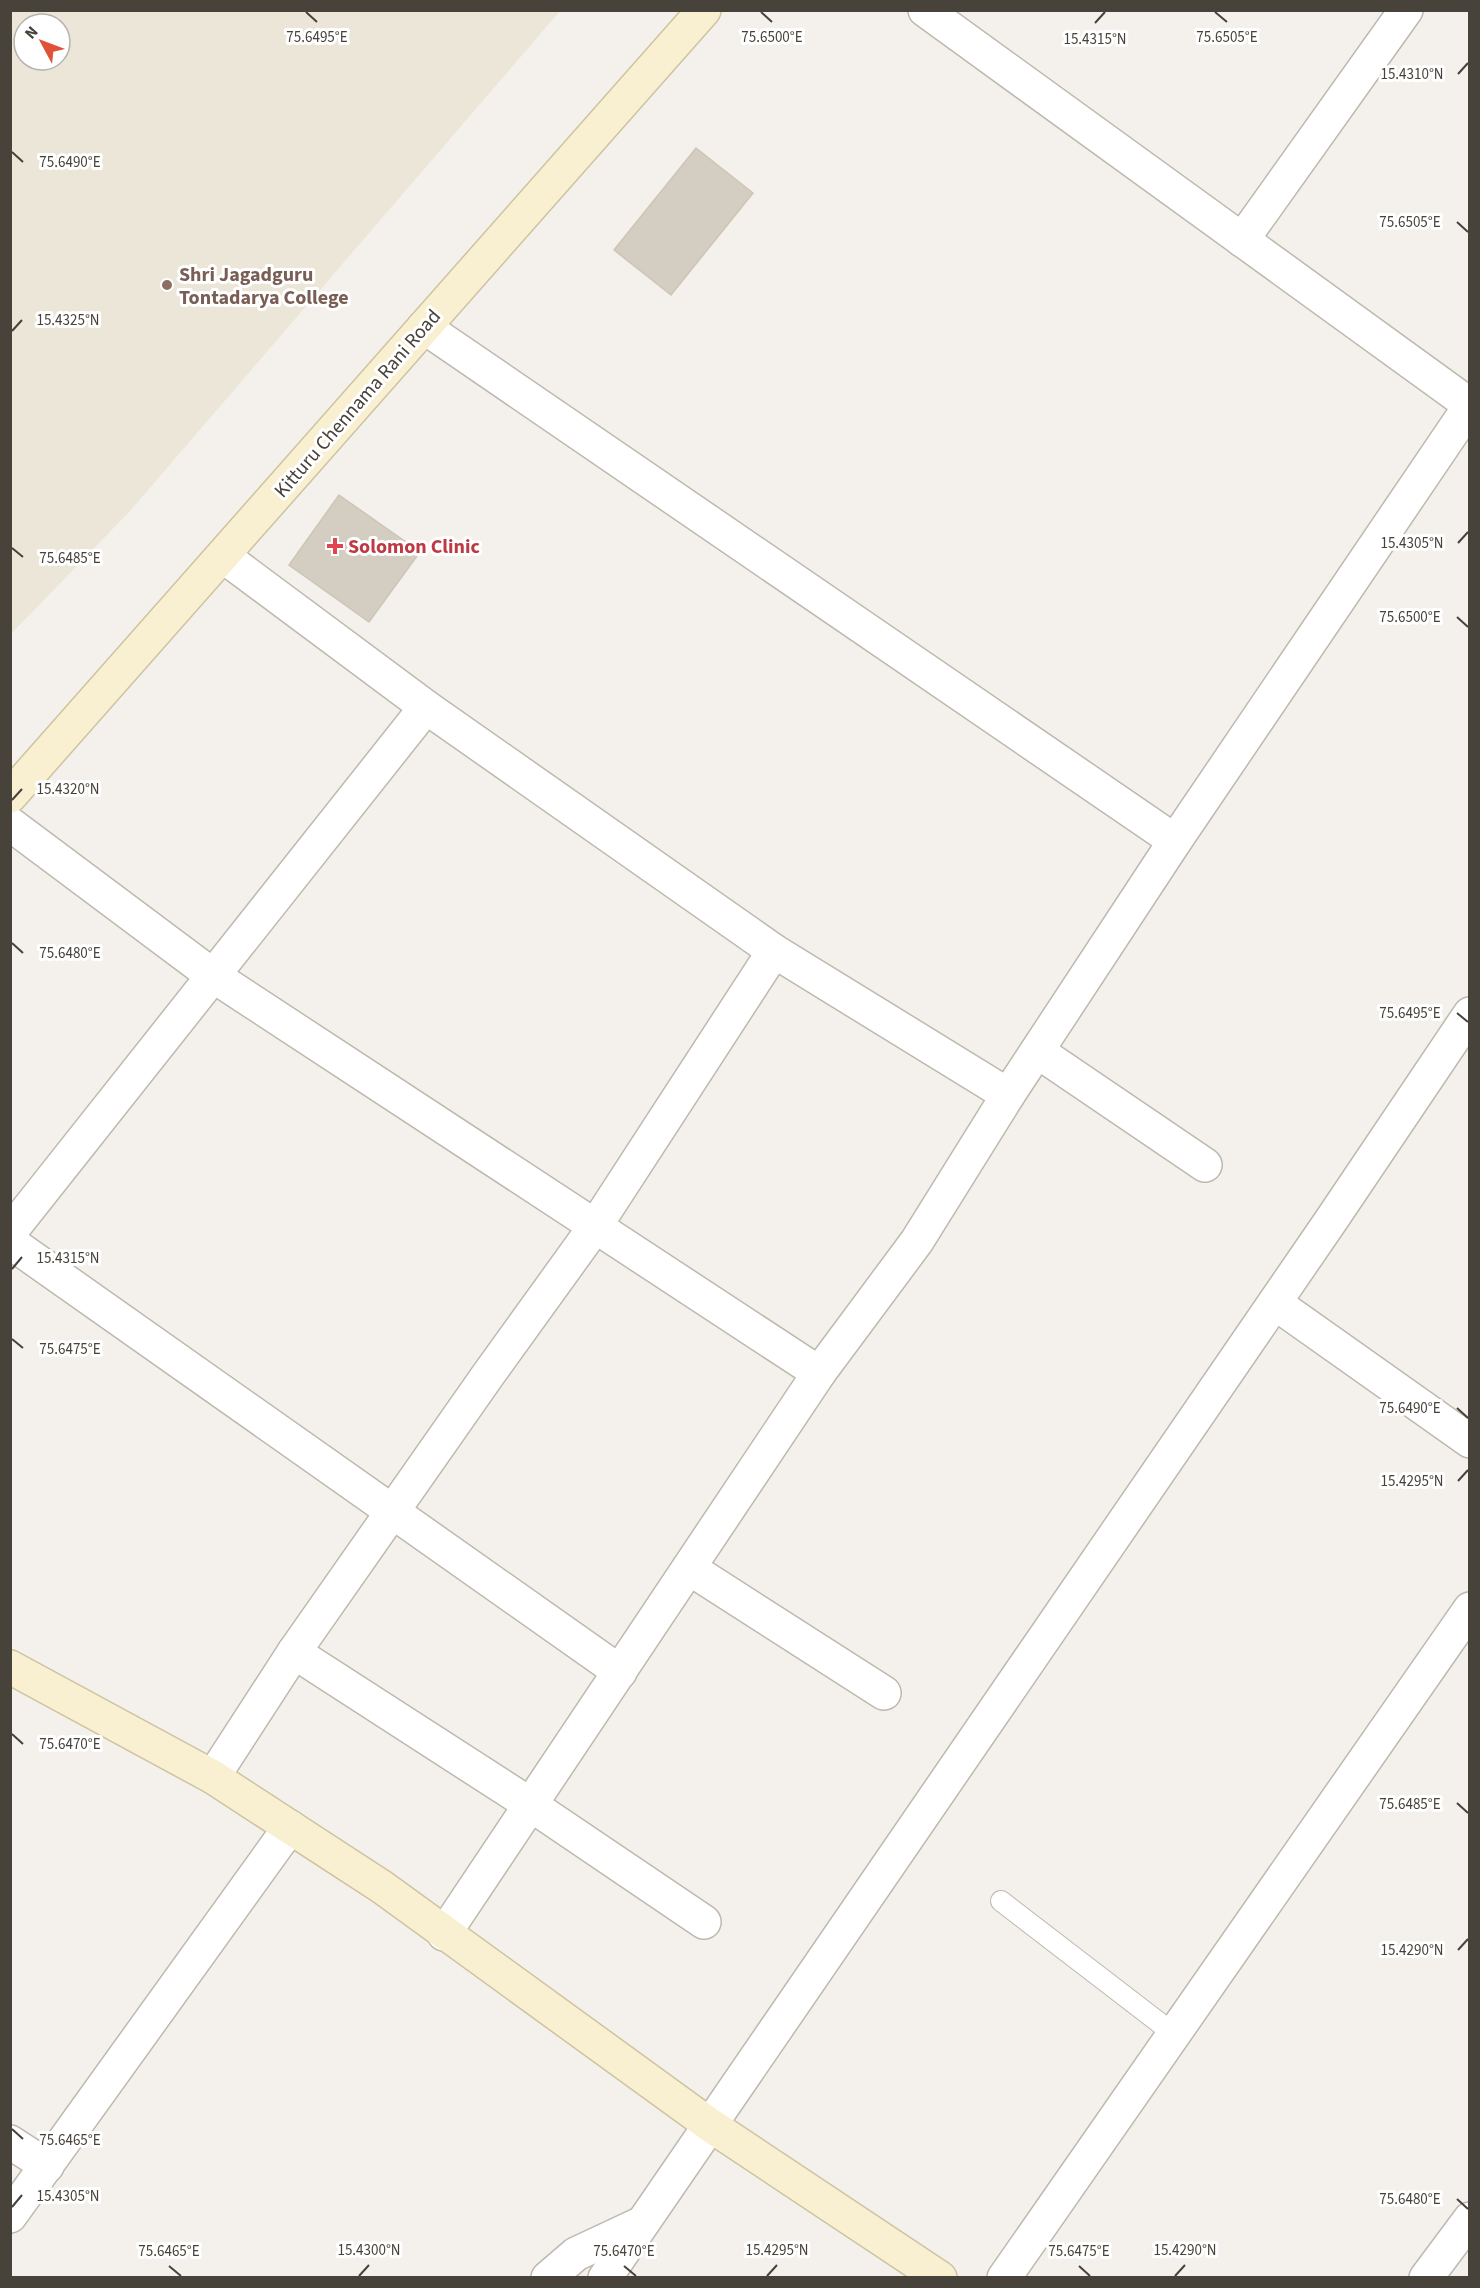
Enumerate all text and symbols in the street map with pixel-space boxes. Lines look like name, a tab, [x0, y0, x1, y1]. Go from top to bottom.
north arrow	[12, 12, 72, 72]
text: N	[20, 22, 43, 44]
text: 75.6495°E	[286, 27, 348, 48]
text: 75.6500°E	[741, 27, 803, 48]
text: 75.6505°E	[1196, 27, 1258, 48]
text: 15.4315°N	[1063, 29, 1127, 50]
text: 15.4310°N	[1380, 64, 1444, 85]
text: 75.6490°E	[39, 152, 101, 173]
text: 75.6505°E	[1379, 212, 1441, 233]
place label: Shri Jagadguru Tontadarya College	[179, 261, 349, 312]
marker: Shri Jagadguru Tontadarya College	[160, 278, 174, 292]
street label: Kitturu Chennama Rani Road	[268, 303, 447, 504]
text: 15.4325°N	[36, 310, 100, 331]
place label: Solomon Clinic	[348, 533, 480, 561]
text: 15.4305°N	[1380, 533, 1444, 554]
marker: Solomon Clinic	[326, 537, 344, 555]
text: 75.6485°E	[39, 548, 101, 569]
text: 75.6500°E	[1379, 607, 1441, 628]
text: 15.4320°N	[36, 779, 100, 800]
text: 75.6480°E	[39, 943, 101, 964]
text: 75.6495°E	[1379, 1003, 1441, 1024]
text: 15.4315°N	[36, 1248, 100, 1269]
text: 75.6475°E	[39, 1339, 101, 1360]
text: 75.6490°E	[1379, 1398, 1441, 1419]
text: 15.4295°N	[1380, 1471, 1444, 1492]
text: 75.6470°E	[39, 1734, 101, 1755]
text: 75.6485°E	[1379, 1794, 1441, 1815]
text: 15.4290°N	[1380, 1940, 1444, 1961]
text: 75.6465°E	[39, 2130, 101, 2151]
text: 15.4305°N	[36, 2186, 100, 2207]
text: 75.6480°E	[1379, 2189, 1441, 2210]
text: 15.4300°N	[337, 2240, 401, 2261]
text: 15.4295°N	[745, 2240, 809, 2261]
text: 15.4290°N	[1153, 2240, 1217, 2261]
text: 75.6465°E	[138, 2241, 200, 2262]
text: 75.6470°E	[593, 2241, 655, 2262]
text: 75.6475°E	[1048, 2241, 1110, 2262]

